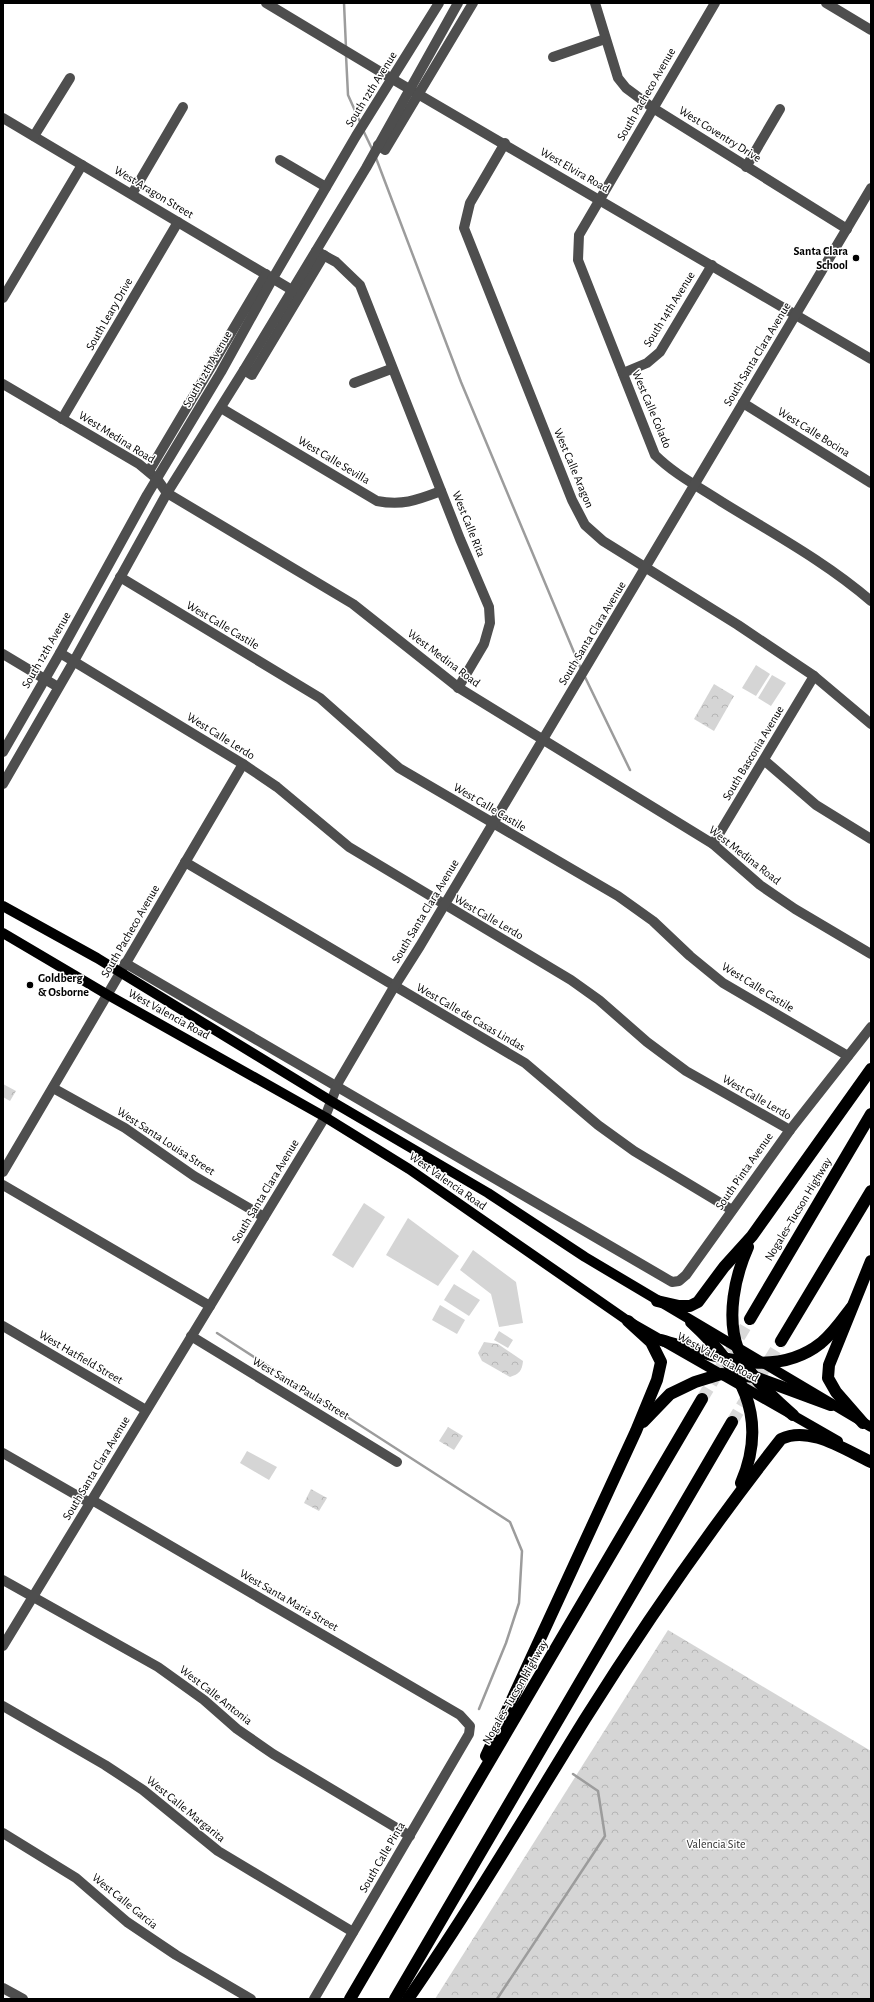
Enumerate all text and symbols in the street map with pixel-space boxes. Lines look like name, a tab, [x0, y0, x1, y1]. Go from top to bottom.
street label: South Pacheco Avenue	[615, 46, 677, 142]
street label: South 12th Avenue	[343, 49, 399, 129]
street label: West Coventry Drive	[676, 104, 763, 165]
street label: West Elvira Road	[538, 145, 612, 195]
street label: West Aragon Street	[112, 164, 196, 220]
place label: Santa Clara School	[794, 245, 848, 271]
marker: Santa Clara School	[851, 253, 861, 263]
street label: South 14th Avenue	[641, 269, 697, 349]
street label: South Leary Drive	[83, 276, 135, 353]
street label: South Santa Clara Avenue	[721, 300, 793, 408]
street label: South 12th Avenue	[180, 329, 234, 409]
street label: West Calle Colado	[630, 368, 674, 450]
street label: West Calle Bocina	[776, 405, 853, 459]
street label: West Medina Road	[77, 409, 157, 465]
street label: West Calle Aragon	[552, 426, 596, 510]
street label: West Calle Sevilla	[296, 434, 372, 486]
street label: West Calle Rita	[450, 489, 488, 559]
street label: South Santa Clara Avenue	[556, 579, 628, 687]
street label: West Calle Castile	[184, 599, 262, 651]
street label: South 12th Avenue	[19, 610, 73, 690]
street label: West Medina Road	[405, 627, 483, 689]
street label: South Basconia Avenue	[720, 704, 786, 802]
street label: West Calle Lerdo	[185, 710, 257, 762]
street label: West Calle Castile	[451, 781, 529, 833]
street label: West Medina Road	[707, 823, 783, 887]
street label: South Santa Clara Avenue	[389, 857, 461, 965]
street label: South Pacheco Avenue	[99, 883, 161, 979]
street label: West Calle Lerdo	[452, 892, 526, 942]
street label: West Calle Castile	[720, 960, 796, 1014]
place label: Goldberg & Osborne	[38, 972, 89, 998]
marker: Goldberg & Osborne	[25, 980, 35, 990]
street label: West Calle de Casas Lindas	[415, 981, 527, 1053]
street label: West Valencia Road	[126, 987, 212, 1041]
street label: West Calle Lerdo	[720, 1072, 794, 1122]
street label: West Santa Louisa Street	[115, 1105, 217, 1177]
street label: South Pinta Avenue	[713, 1130, 775, 1212]
street label: South Santa Clara Avenue	[229, 1137, 301, 1245]
street label: West Valencia Road	[407, 1150, 489, 1212]
street label: Nogales–Tucson Highway	[762, 1155, 834, 1263]
street label: West Hatfield Street	[37, 1328, 125, 1386]
street label: West Valencia Road	[675, 1330, 761, 1384]
street label: West Santa Paula Street	[250, 1354, 352, 1422]
street label: South Santa Clara Avenue	[60, 1414, 132, 1522]
street label: West Santa Maria Street	[238, 1567, 341, 1633]
street label: Nogales–Tucson Highway	[480, 1638, 551, 1747]
street label: West Calle Antonia	[178, 1663, 255, 1727]
street label: West Calle Margarita	[144, 1774, 228, 1845]
street label: South Calle Pinta	[357, 1819, 407, 1894]
park label: Valencia Site	[686, 1838, 746, 1850]
street label: West Calle Garcia	[90, 1871, 160, 1931]

